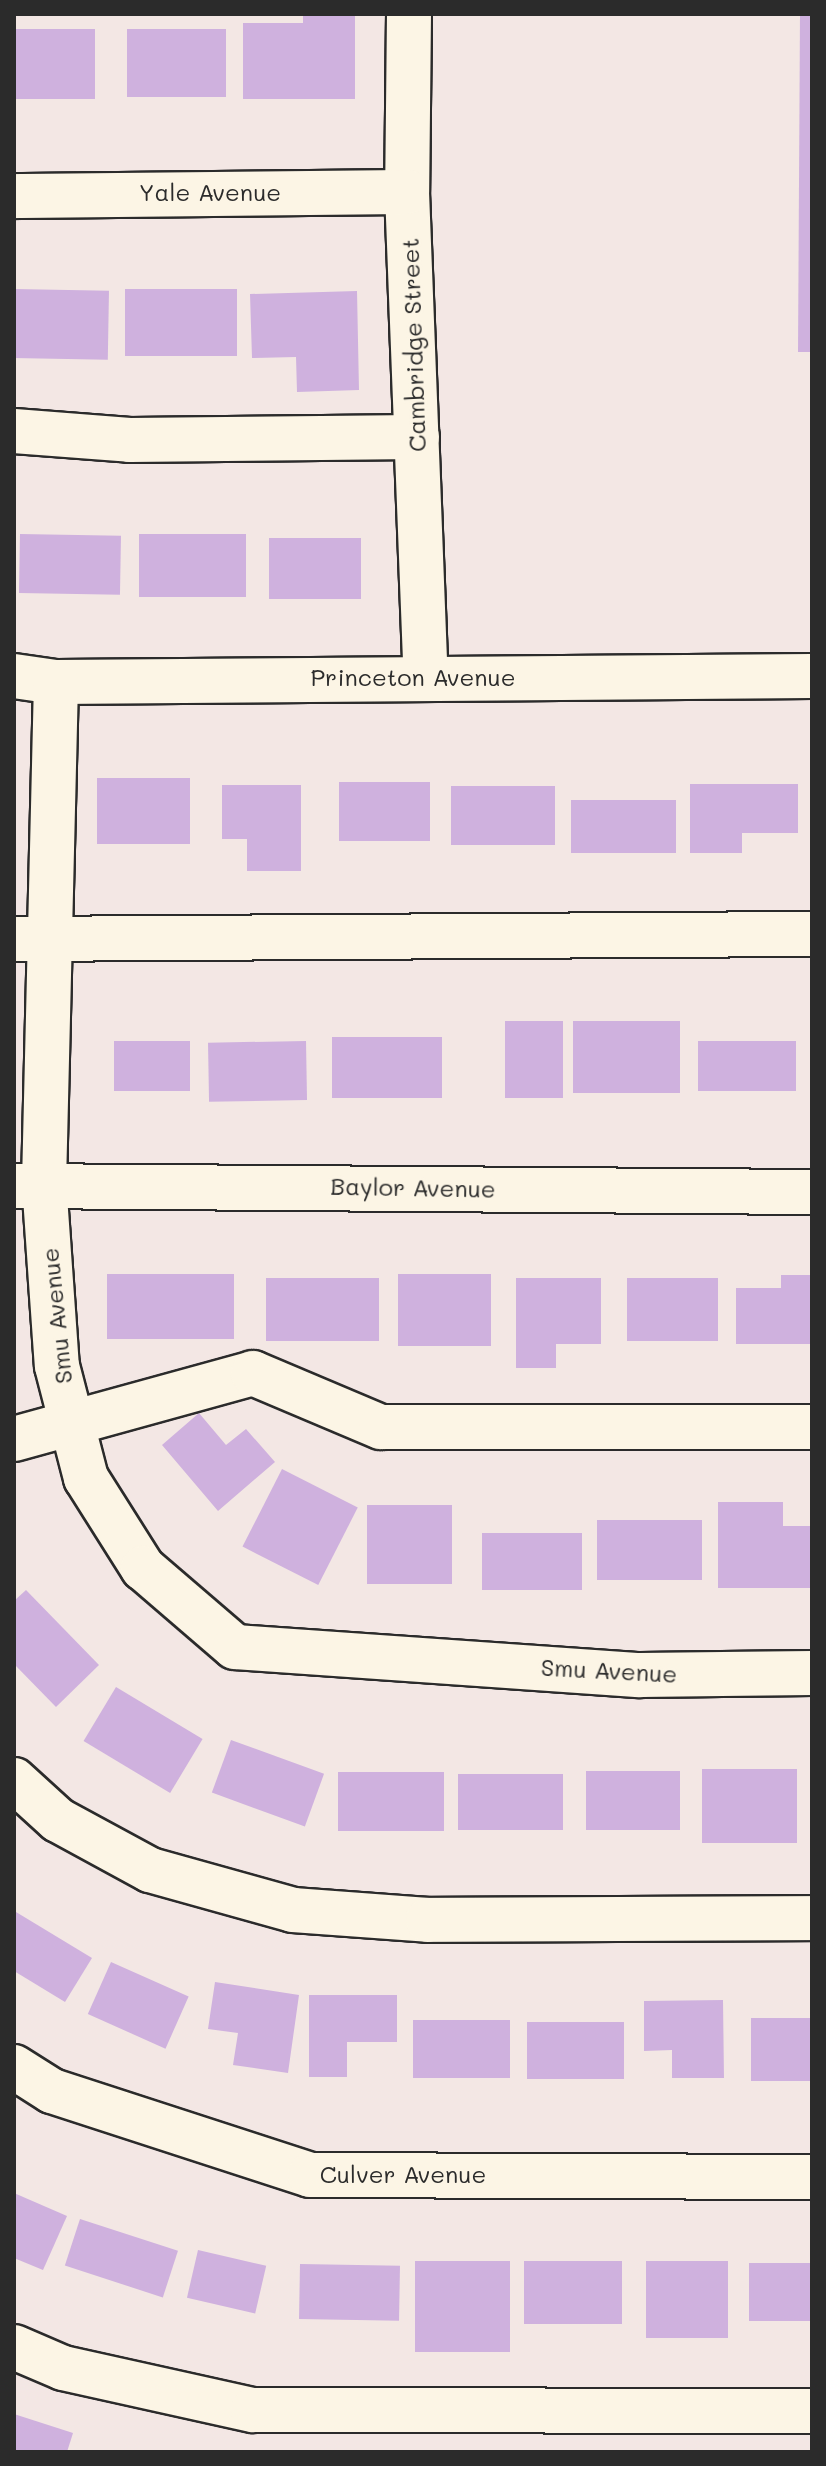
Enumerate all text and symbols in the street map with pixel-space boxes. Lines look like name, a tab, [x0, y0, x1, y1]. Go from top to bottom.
street label: Yale Avenue	[139, 178, 281, 206]
street label: Cambridge Street	[395, 238, 431, 452]
street label: Princeton Avenue	[310, 663, 516, 691]
street label: Baylor Avenue	[330, 1171, 496, 1203]
street label: Smu Avenue	[35, 1247, 77, 1385]
street label: Smu Avenue	[540, 1652, 678, 1688]
street label: Culver Avenue	[320, 2160, 486, 2188]

